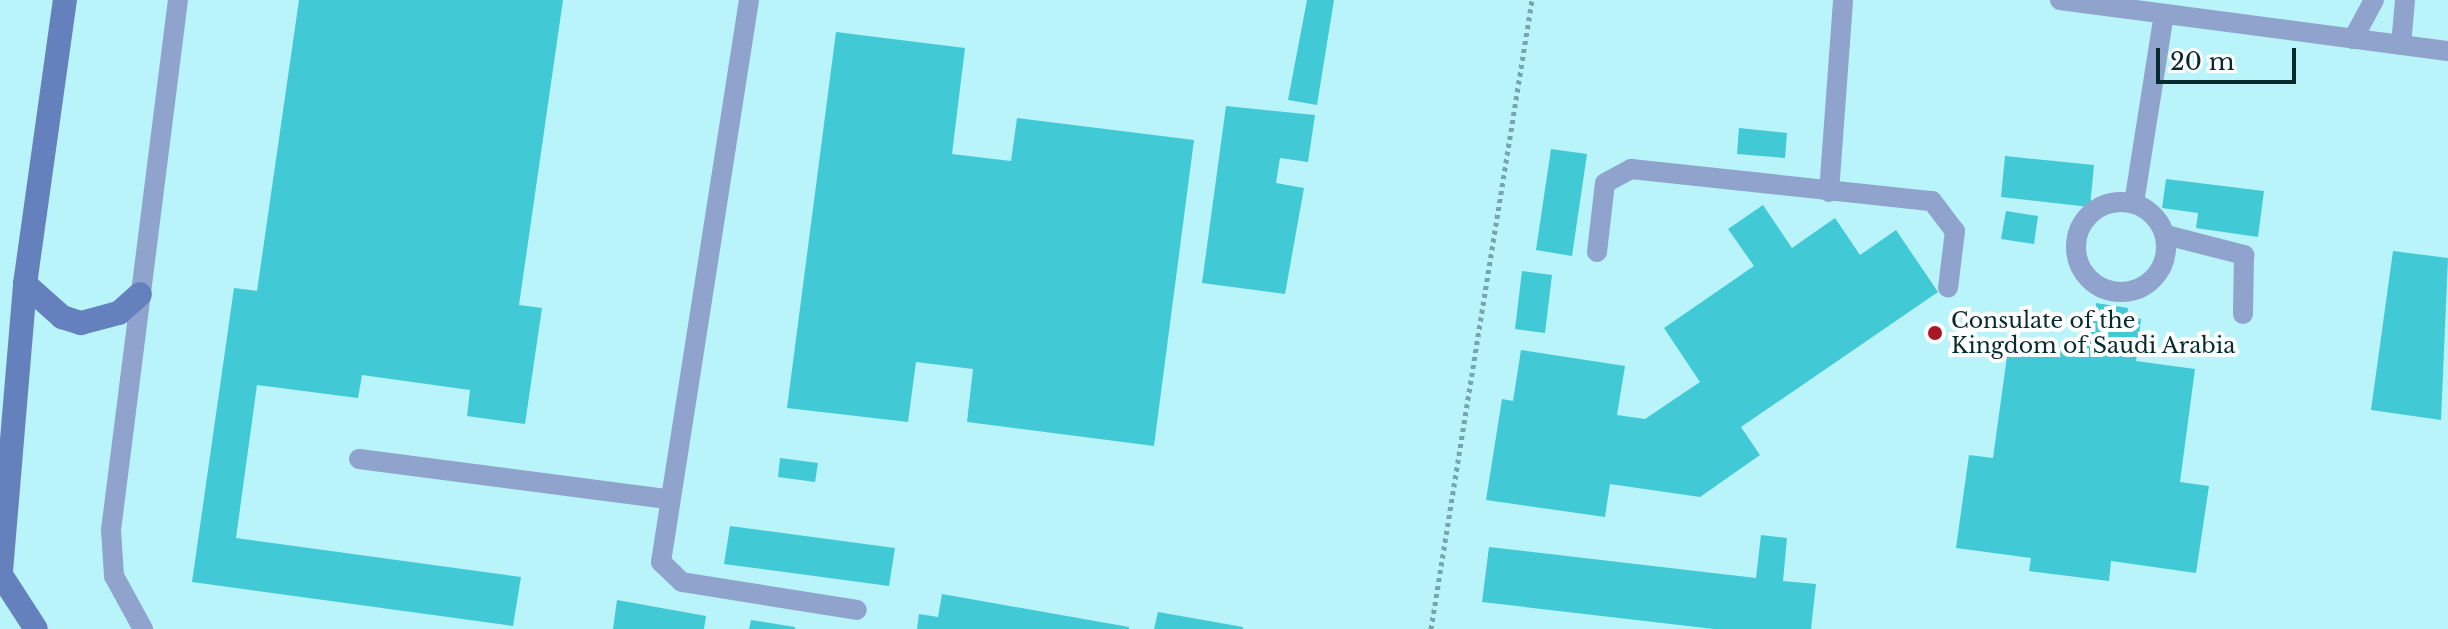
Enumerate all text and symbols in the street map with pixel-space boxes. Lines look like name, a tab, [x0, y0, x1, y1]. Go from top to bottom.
scale bar	[2160, 32, 2300, 82]
text: 20 m	[2170, 47, 2235, 76]
place label: Consulate of the Kingdom of Saudi Arabia	[1951, 307, 2236, 358]
marker: Consulate of the Kingdom of Saudi Arabia	[1926, 324, 1944, 342]

